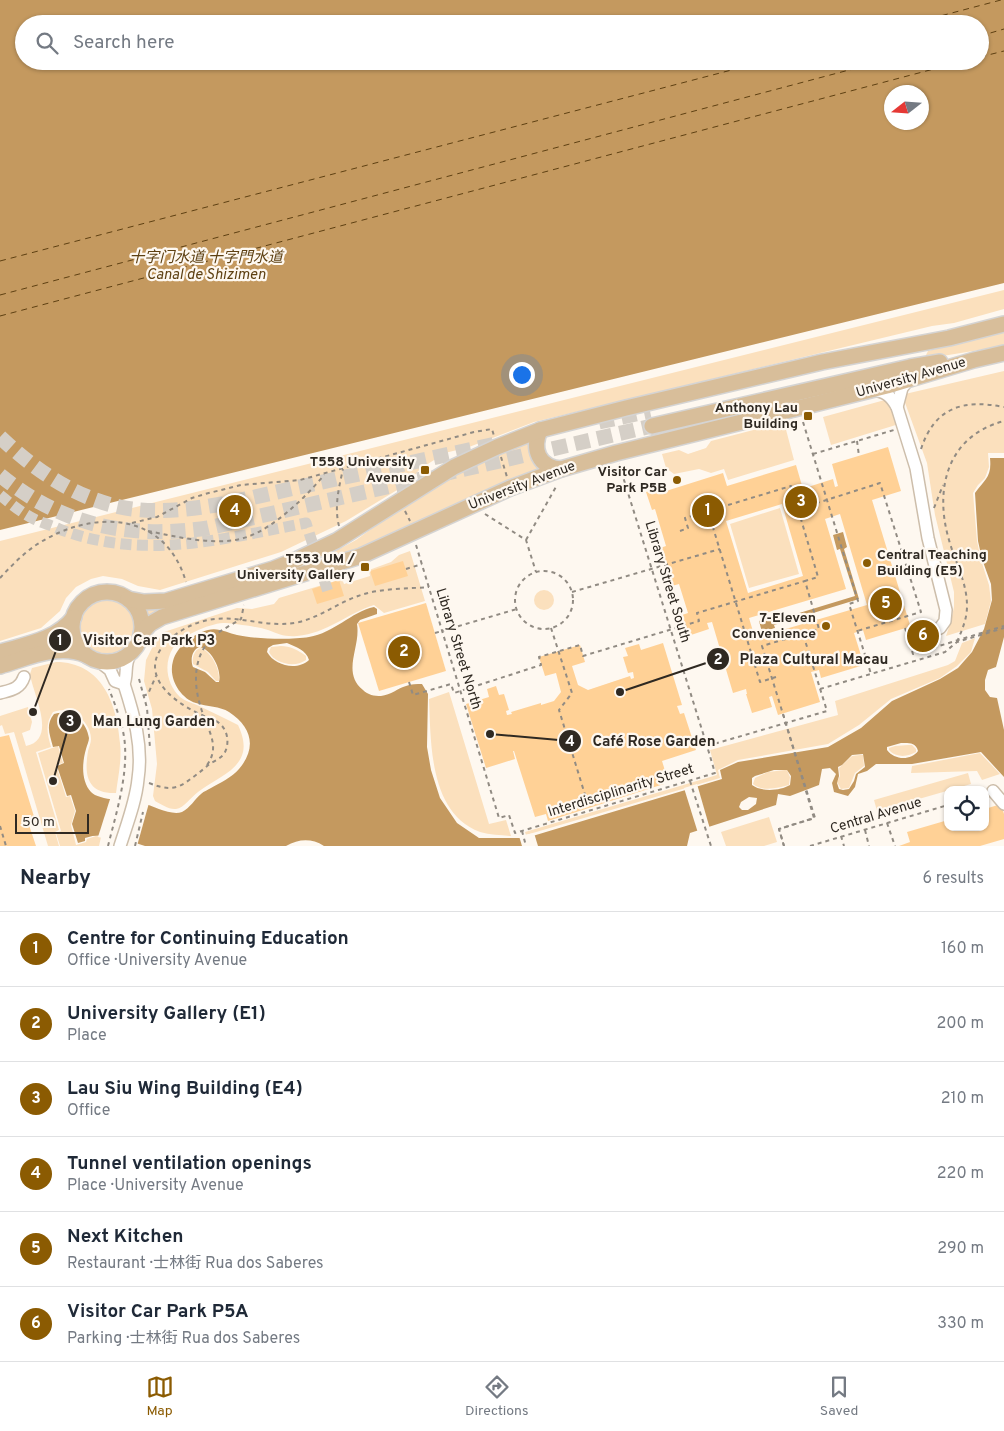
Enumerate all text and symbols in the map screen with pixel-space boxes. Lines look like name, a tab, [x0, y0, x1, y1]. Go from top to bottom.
search box	[15, 15, 989, 70]
icon: search	[33, 29, 61, 57]
text: Search here	[73, 31, 175, 55]
north arrow	[884, 85, 929, 130]
water label: 十字门水道 十字門水道 Canal de Shizimen	[129, 249, 285, 285]
street label: University Avenue	[854, 354, 968, 402]
your location	[509, 362, 535, 388]
place label: Anthony Lau Building	[715, 400, 798, 433]
marker: Anthony Lau Building	[802, 410, 814, 422]
place label: T558 University Avenue	[310, 454, 415, 487]
street label: University Avenue	[466, 458, 578, 514]
marker: T558 University Avenue	[419, 464, 431, 476]
place label: Visitor Car Park P5B	[597, 464, 667, 497]
marker: Visitor Car Park P5B	[671, 474, 683, 486]
pin: 3	[785, 483, 817, 521]
pin: 4	[219, 492, 251, 530]
pin: 1	[692, 492, 724, 530]
street label: Library Street South	[640, 519, 694, 645]
place label: Central Teaching Building (E5)	[877, 547, 987, 580]
place label: T553 UM / University Gallery	[237, 551, 356, 584]
marker: Central Teaching Building (E5)	[861, 557, 873, 569]
marker: T553 UM / University Gallery	[359, 561, 371, 573]
pin: 5	[870, 585, 902, 623]
street label: Library Street North	[431, 586, 485, 712]
place label: 7-Eleven Convenience	[732, 610, 816, 643]
pin: 6	[907, 617, 939, 655]
marker: 7-Eleven Convenience	[820, 620, 832, 632]
callout: Visitor Car Park P3	[48, 625, 225, 655]
text: 1	[57, 632, 63, 651]
text: Visitor Car Park P3	[83, 632, 215, 651]
pin: 2	[388, 633, 420, 671]
callout: Plaza Cultural Macau	[705, 644, 899, 674]
text: 2	[713, 651, 723, 670]
text: Plaza Cultural Macau	[740, 651, 888, 670]
callout: Man Lung Garden	[58, 706, 225, 736]
text: 3	[66, 713, 75, 732]
text: Man Lung Garden	[93, 713, 215, 732]
callout: Café Rose Garden	[557, 726, 725, 756]
text: 4	[565, 733, 575, 752]
text: Café Rose Garden	[592, 733, 716, 752]
street label: Interdisciplinarity Street	[546, 761, 696, 821]
map controls	[944, 786, 989, 831]
button: locate	[944, 786, 989, 831]
street label: Central Avenue	[828, 794, 924, 838]
scale bar	[15, 811, 89, 834]
text: 50 m	[22, 814, 55, 831]
text: Nearby	[20, 865, 91, 892]
text: 6 results	[922, 869, 984, 889]
text: Centre for Continuing Education	[67, 927, 349, 951]
text: 1	[33, 939, 39, 959]
text: 160 m	[941, 939, 984, 959]
text: Office · University Avenue	[67, 951, 247, 971]
text: University Gallery (E1)	[67, 1002, 266, 1026]
text: 2	[31, 1014, 41, 1034]
text: 200 m	[936, 1014, 984, 1034]
text: Place	[67, 1026, 107, 1046]
text: Lau Siu Wing Building (E4)	[67, 1077, 303, 1101]
text: 3	[31, 1089, 41, 1109]
text: 210 m	[941, 1089, 984, 1109]
text: Office	[67, 1101, 110, 1121]
text: Tunnel ventilation openings	[67, 1152, 312, 1176]
text: 4	[31, 1164, 41, 1184]
text: 220 m	[937, 1164, 984, 1184]
text: Place · University Avenue	[67, 1176, 244, 1196]
text: Next Kitchen	[67, 1225, 184, 1249]
text: 5	[31, 1239, 41, 1259]
text: 290 m	[937, 1239, 984, 1259]
text: Restaurant · 士林街 Rua dos Saberes	[67, 1254, 324, 1274]
text: Visitor Car Park P5A	[67, 1300, 249, 1324]
text: 6	[31, 1314, 41, 1334]
text: 330 m	[937, 1314, 984, 1334]
text: Parking · 士林街 Rua dos Saberes	[67, 1329, 300, 1349]
tab: Map	[146, 1373, 174, 1420]
tab: Directions	[465, 1373, 529, 1420]
tab: Saved	[820, 1373, 858, 1420]

